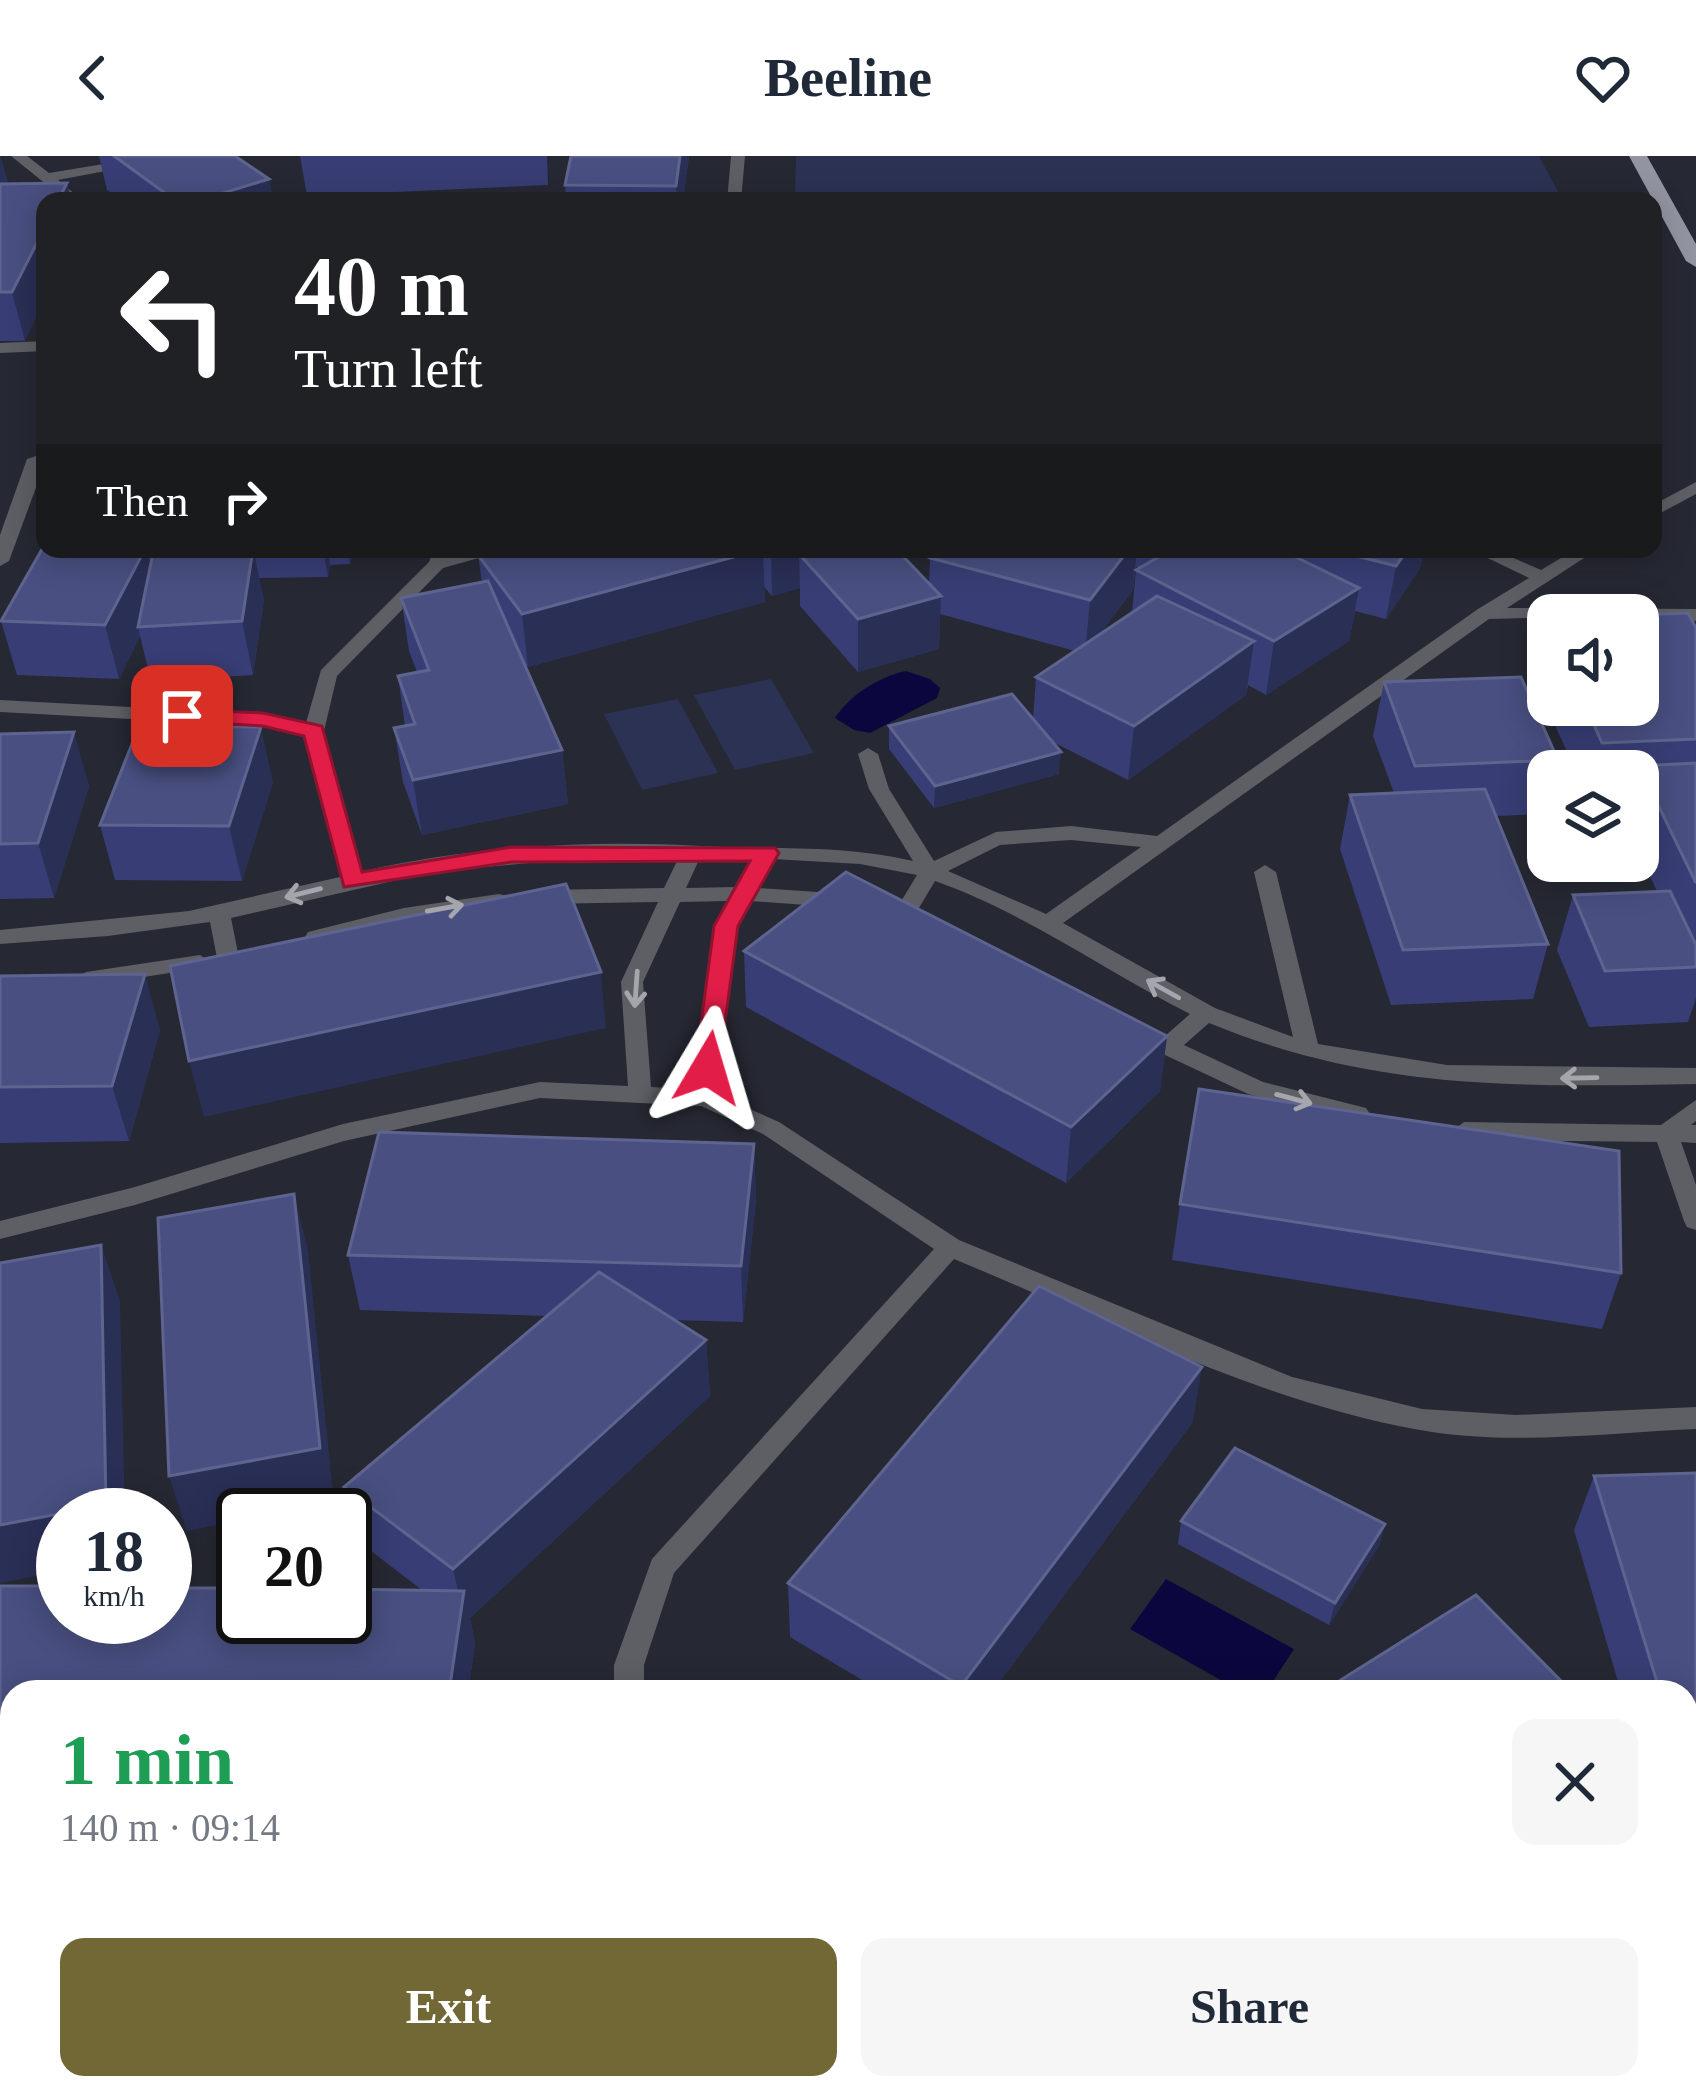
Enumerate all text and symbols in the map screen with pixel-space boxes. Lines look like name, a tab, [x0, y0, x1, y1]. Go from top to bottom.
icon: back	[60, 45, 126, 111]
icon: heart	[1570, 45, 1636, 111]
text: Beeline	[764, 48, 932, 108]
icon: left	[96, 240, 252, 396]
text: 40 m	[294, 240, 469, 333]
text: Turn left	[294, 339, 483, 399]
icon: right	[212, 468, 278, 534]
text: Then	[96, 476, 188, 526]
map controls	[1527, 594, 1659, 882]
button: sound	[1527, 594, 1659, 726]
pin	[131, 665, 233, 767]
icon: arrive	[149, 683, 215, 749]
button: layers	[1527, 750, 1659, 882]
one-way arrow	[285, 883, 323, 905]
one-way arrow	[425, 895, 464, 918]
one-way arrow	[625, 969, 648, 1008]
one-way arrow	[1146, 977, 1181, 1000]
position arrow	[645, 1005, 771, 1131]
one-way arrow	[1560, 1066, 1599, 1089]
one-way arrow	[1274, 1089, 1312, 1111]
speed limit sign: 20	[216, 1488, 372, 1644]
text: 18	[84, 1518, 144, 1584]
text: km/h	[83, 1579, 145, 1612]
button: close	[1512, 1719, 1638, 1845]
text: 1 min	[60, 1720, 234, 1800]
text: 140 m · 09:14	[60, 1806, 280, 1849]
button: Exit	[60, 1938, 837, 2076]
button: Share	[861, 1938, 1638, 2076]

